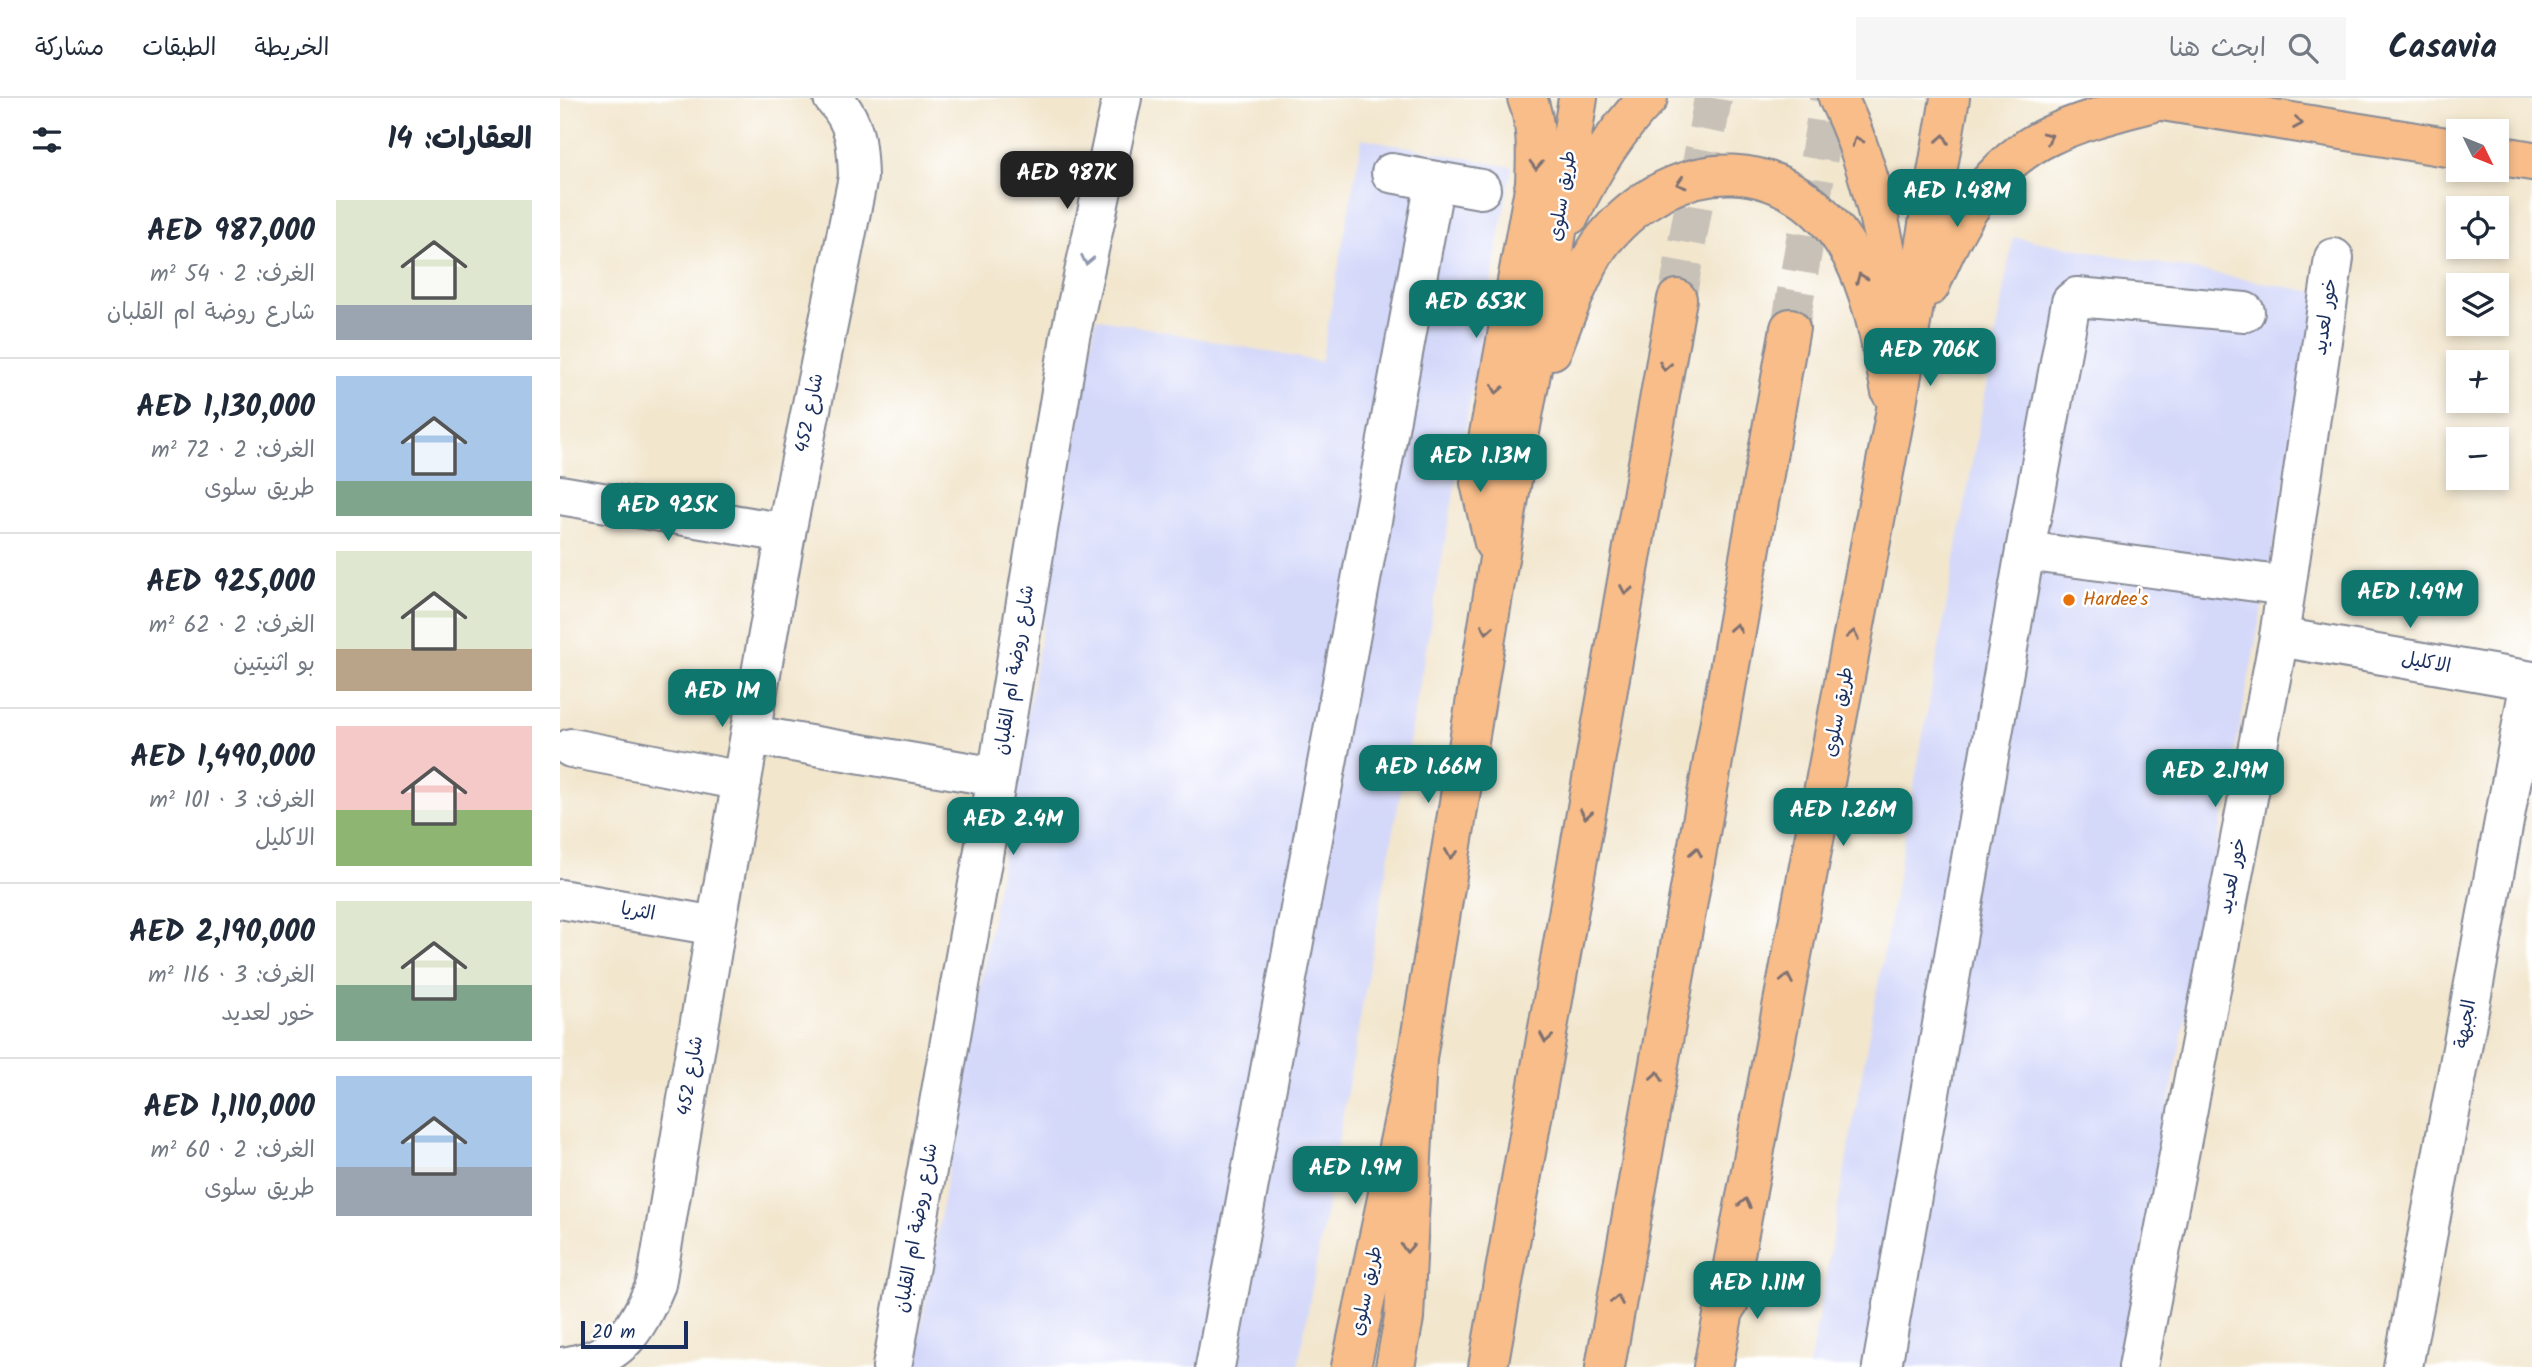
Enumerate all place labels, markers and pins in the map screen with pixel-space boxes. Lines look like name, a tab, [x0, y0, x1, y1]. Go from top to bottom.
pin: AED 987K	[995, 152, 1139, 211]
pin: AED 1.48M	[1877, 170, 2037, 229]
pin: AED 653K	[1404, 280, 1548, 340]
pin: AED 706K	[1858, 328, 2002, 388]
pin: AED 1.13M	[1400, 434, 1560, 494]
pin: AED 925K	[596, 484, 740, 543]
pin: AED 1.49M	[2330, 570, 2490, 630]
place label: Hardee's	[2083, 585, 2148, 615]
marker: Hardee's	[2061, 592, 2077, 608]
pin: AED 1M	[665, 670, 779, 729]
pin: AED 1.66M	[1348, 746, 1508, 805]
pin: AED 2.19M	[2135, 750, 2295, 809]
pin: AED 1.26M	[1763, 788, 1923, 848]
pin: AED 2.4M	[941, 798, 1085, 857]
pin: AED 1.9M	[1283, 1146, 1427, 1206]
pin: AED 1.11M	[1677, 1262, 1837, 1321]

